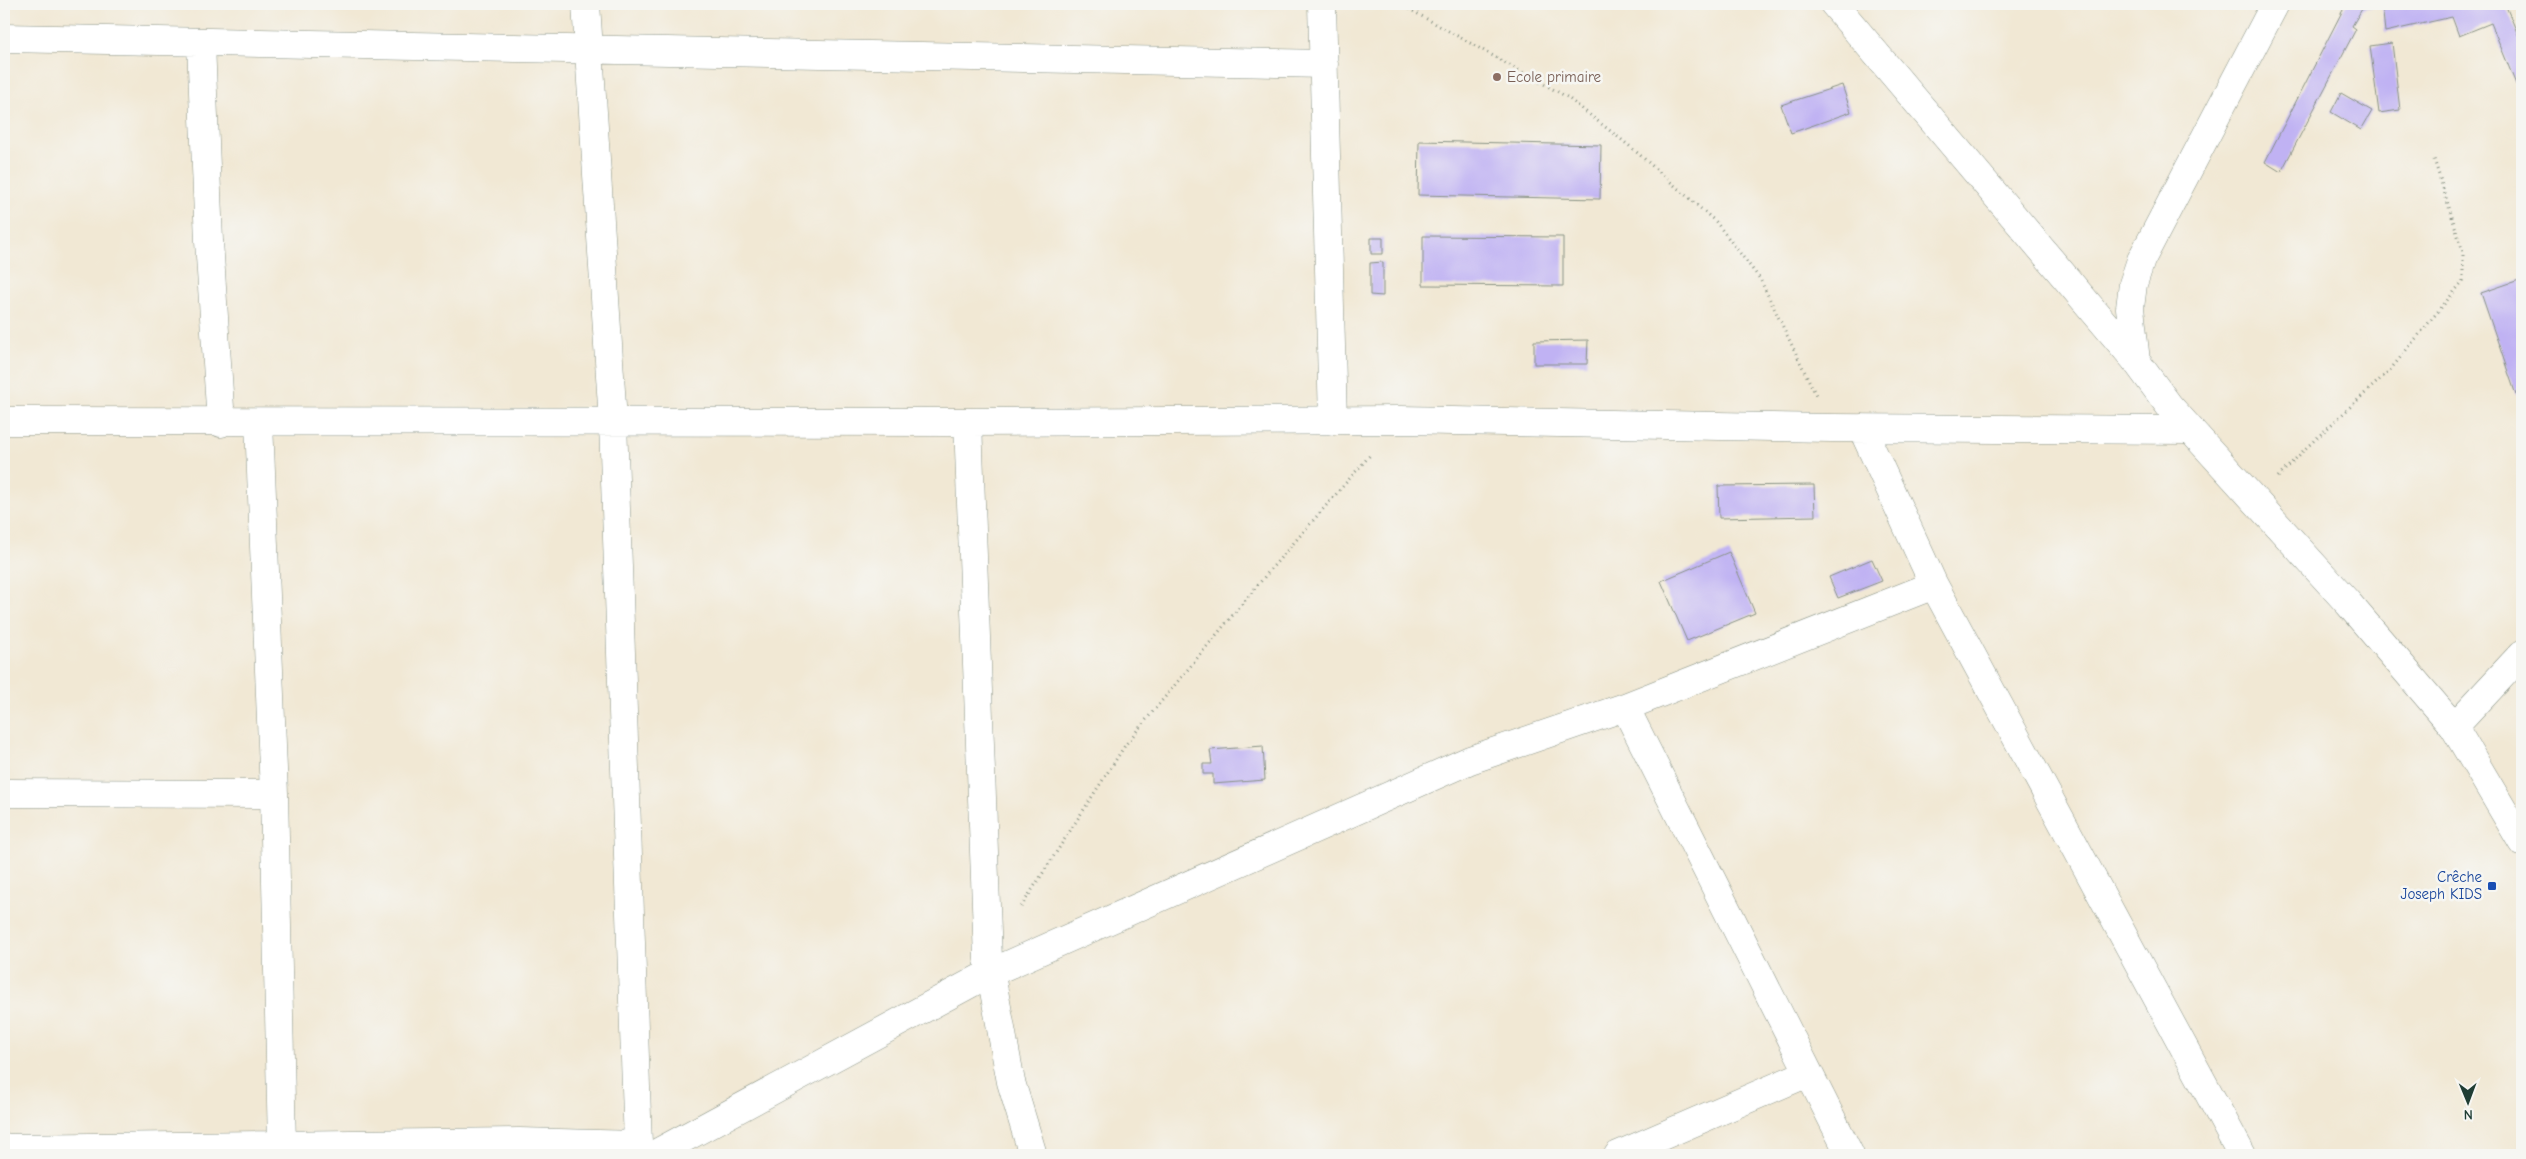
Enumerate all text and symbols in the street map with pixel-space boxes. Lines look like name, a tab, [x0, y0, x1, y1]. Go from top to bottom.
place label: Ecole primaire	[1507, 68, 1602, 86]
marker: Ecole primaire	[1491, 71, 1503, 83]
place label: Crêche Joseph KIDS	[2401, 868, 2482, 903]
marker: Crêche Joseph KIDS	[2486, 880, 2498, 892]
north arrow	[2444, 1076, 2494, 1126]
text: N	[2464, 1106, 2473, 1123]

